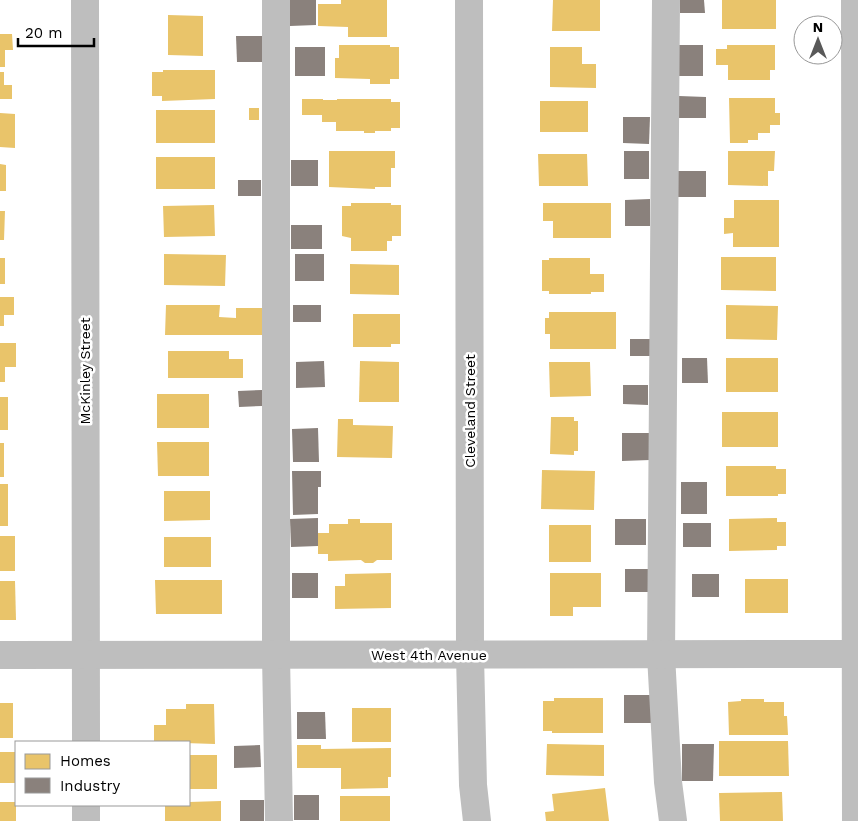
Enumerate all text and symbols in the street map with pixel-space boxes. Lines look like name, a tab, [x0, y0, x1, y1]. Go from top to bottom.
scale bar	[18, 15, 94, 47]
north arrow	[793, 15, 843, 65]
text: N	[813, 19, 823, 35]
text: 20 m	[25, 24, 63, 42]
street label: McKinley Street	[77, 317, 93, 425]
street label: Cleveland Street	[462, 354, 478, 468]
street label: West 4th Avenue	[371, 647, 487, 663]
legend	[15, 741, 190, 806]
text: Homes	[60, 752, 111, 770]
text: Industry	[60, 777, 121, 795]

